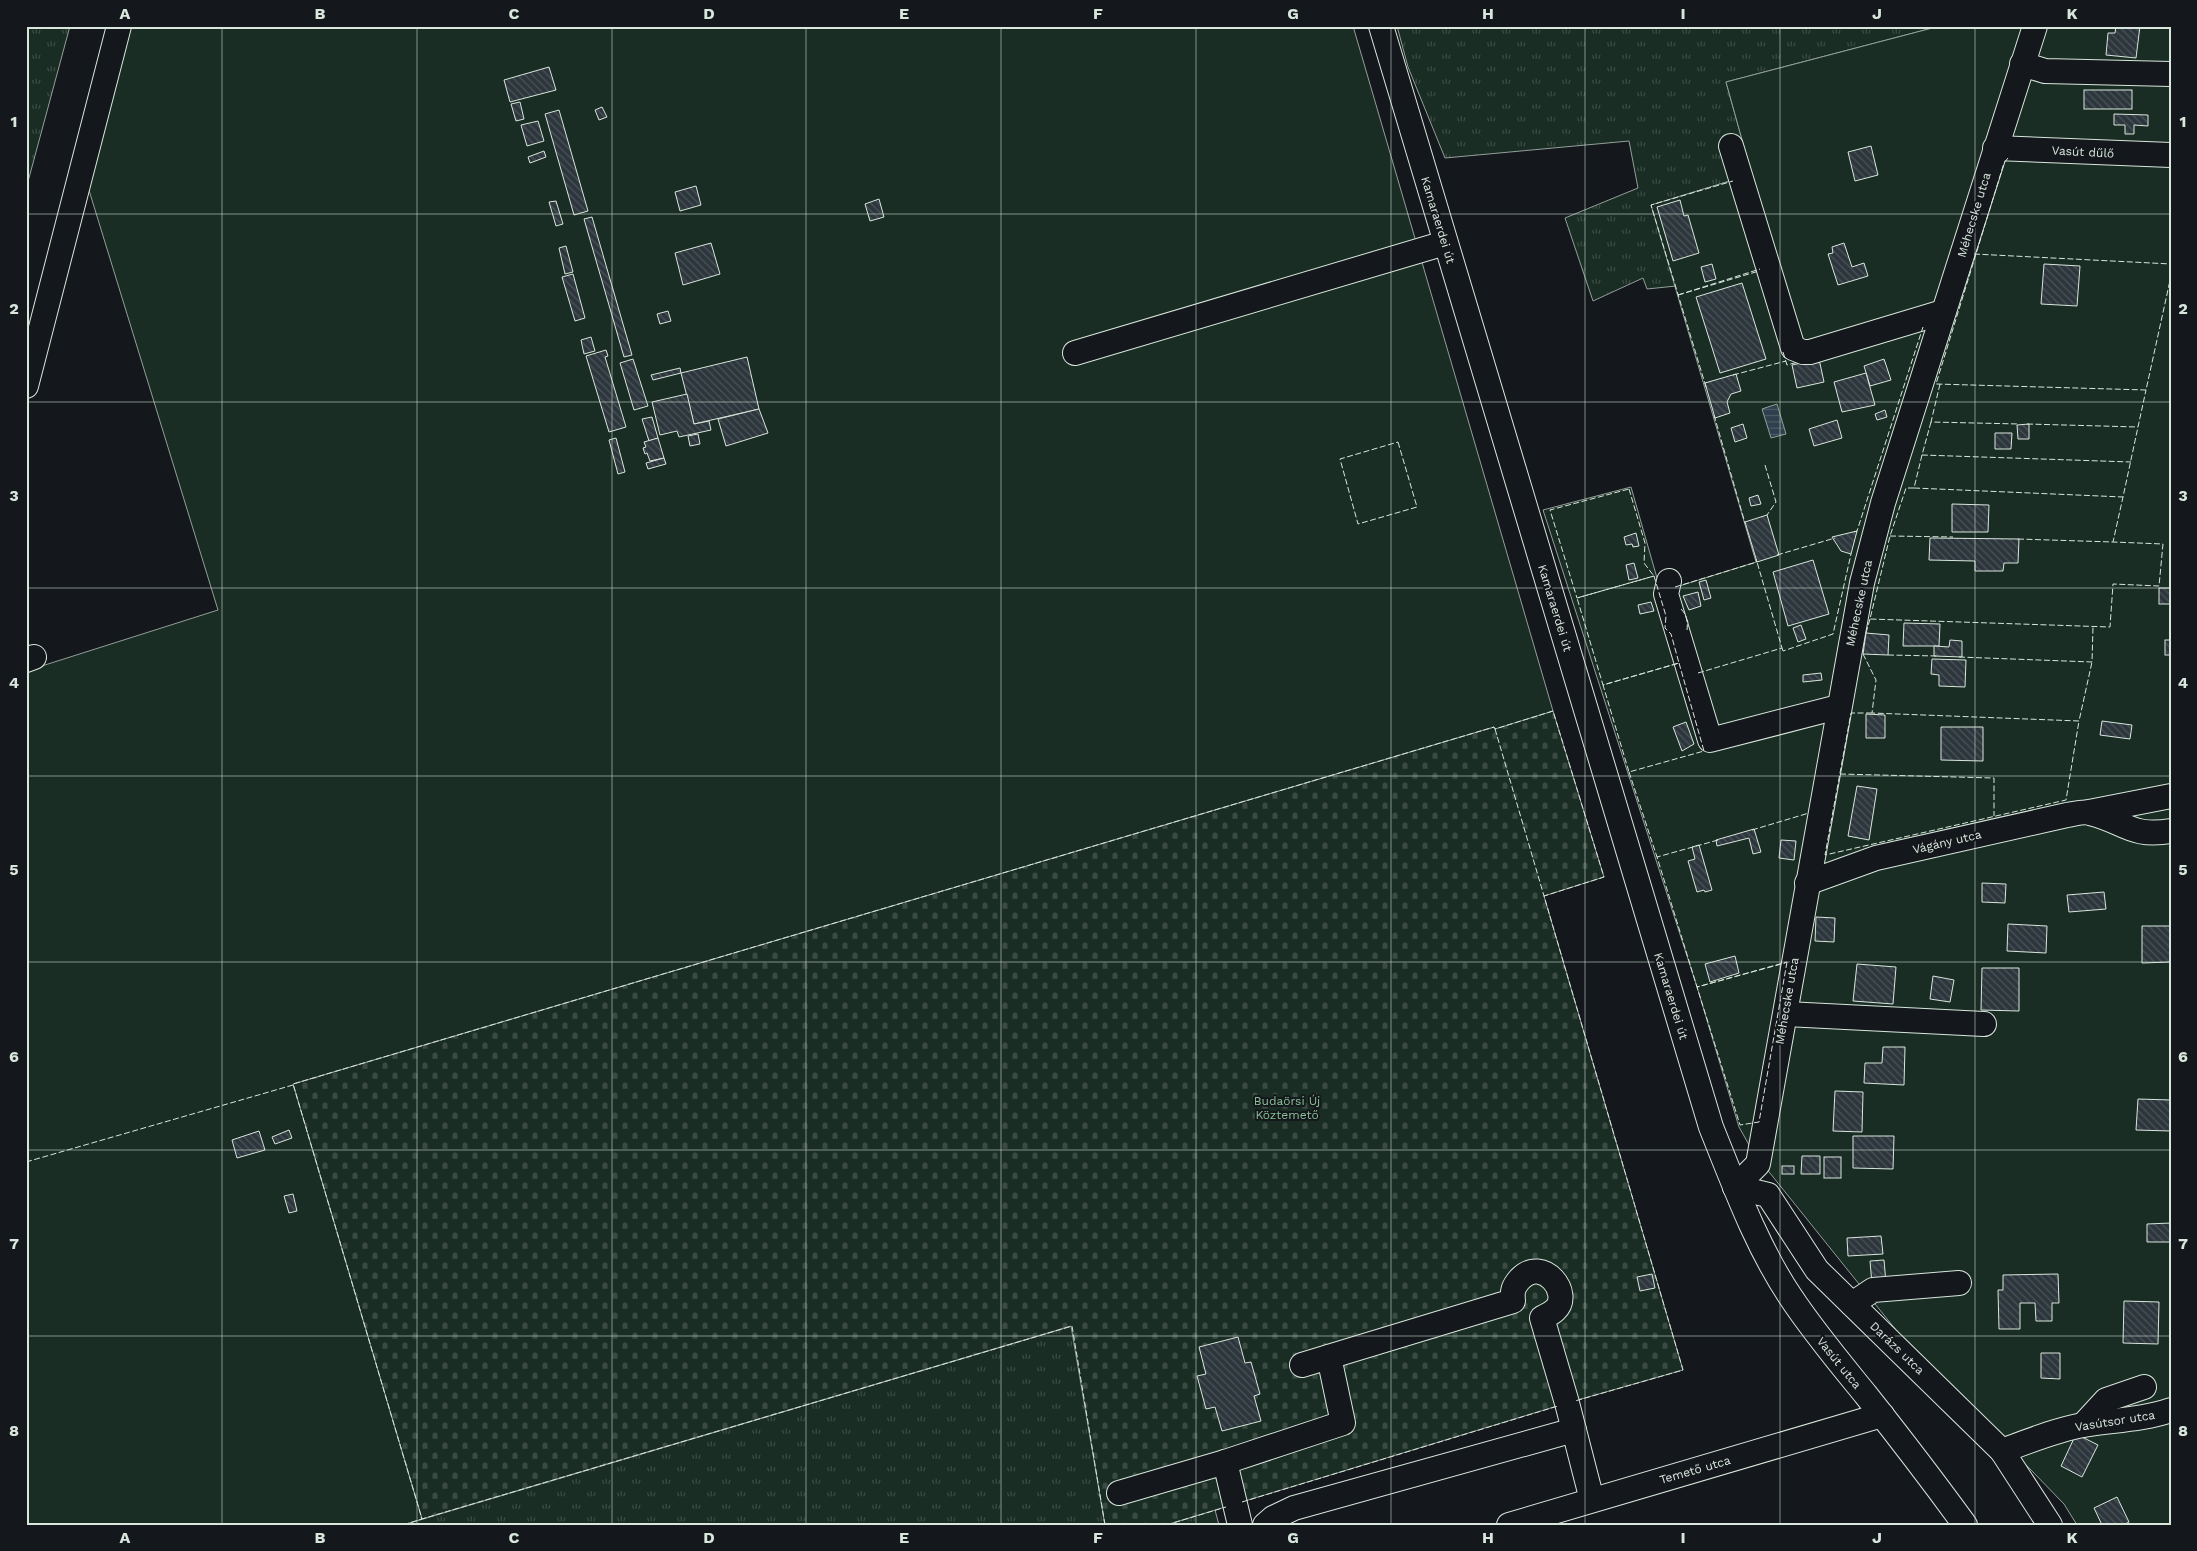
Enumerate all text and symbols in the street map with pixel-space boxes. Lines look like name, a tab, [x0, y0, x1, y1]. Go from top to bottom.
text: A	[120, 4, 131, 23]
text: B	[315, 4, 326, 23]
text: C	[509, 4, 520, 23]
text: D	[703, 4, 715, 23]
text: E	[899, 4, 909, 23]
text: F	[1093, 4, 1103, 23]
text: G	[1287, 4, 1299, 23]
text: H	[1482, 4, 1494, 23]
text: I	[1680, 4, 1686, 23]
text: J	[1872, 4, 1882, 23]
text: K	[2066, 4, 2078, 23]
text: 1	[11, 112, 17, 131]
text: 1	[2180, 112, 2186, 131]
street label: Vasút dűlő	[2051, 143, 2115, 161]
street label: Méhecske utca	[1954, 171, 1994, 259]
street label: Kamaraerdei út	[1418, 175, 1458, 265]
text: 2	[9, 299, 19, 318]
text: 2	[2178, 299, 2188, 318]
text: 3	[9, 486, 19, 505]
text: 3	[2178, 486, 2188, 505]
street label: Méhecske utca	[1843, 558, 1875, 648]
street label: Kamaraerdei út	[1535, 563, 1575, 653]
text: 4	[9, 673, 19, 692]
text: 4	[2178, 673, 2188, 692]
street label: Vágány utca	[1911, 827, 1983, 857]
text: 5	[9, 860, 19, 879]
text: 5	[2178, 860, 2188, 879]
street label: Kamaraerdei út	[1651, 951, 1691, 1041]
street label: Méhecske utca	[1772, 956, 1802, 1046]
text: 6	[9, 1047, 19, 1066]
text: 6	[2178, 1047, 2188, 1066]
park label: Budaörsi Új Köztemető	[1254, 1094, 1320, 1122]
text: 7	[9, 1234, 19, 1253]
text: 7	[2178, 1234, 2188, 1253]
street label: Darázs utca	[1867, 1319, 1927, 1377]
street label: Vasút utca	[1814, 1334, 1864, 1392]
street label: Vasútsor utca	[2074, 1408, 2156, 1434]
text: 8	[9, 1421, 19, 1440]
text: 8	[2178, 1421, 2188, 1440]
street label: Temető utca	[1658, 1453, 1732, 1487]
text: A	[120, 1528, 131, 1547]
text: B	[315, 1528, 326, 1547]
text: C	[509, 1528, 520, 1547]
text: D	[703, 1528, 715, 1547]
text: E	[899, 1528, 909, 1547]
text: F	[1093, 1528, 1103, 1547]
text: G	[1287, 1528, 1299, 1547]
text: H	[1482, 1528, 1494, 1547]
text: I	[1680, 1528, 1686, 1547]
text: J	[1872, 1528, 1882, 1547]
text: K	[2066, 1528, 2078, 1547]

